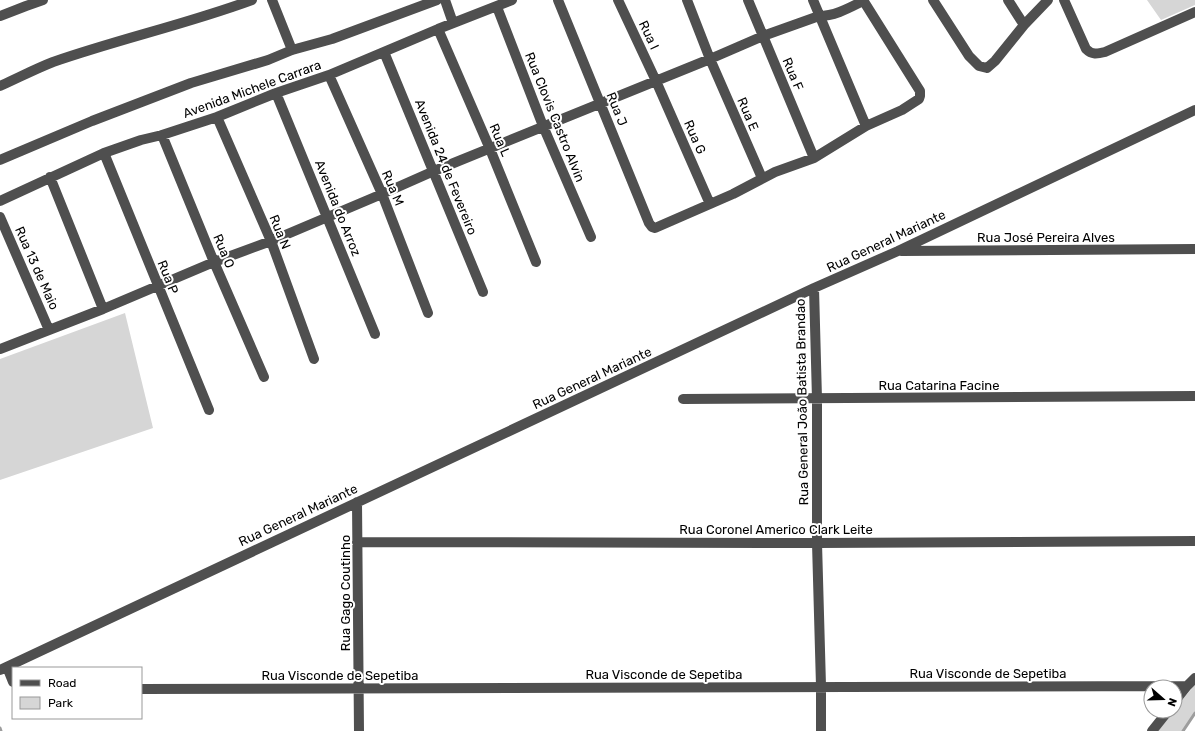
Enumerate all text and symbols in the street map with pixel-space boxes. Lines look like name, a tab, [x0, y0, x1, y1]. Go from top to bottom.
street label: Rua I	[636, 18, 662, 52]
street label: Rua Clovis Castro Alvin	[522, 50, 588, 184]
street label: Rua F	[779, 55, 807, 93]
street label: Avenida Michele Carrara	[181, 57, 323, 121]
street label: Rua J	[603, 90, 631, 128]
street label: Rua E	[734, 95, 762, 133]
street label: Avenida 24 de Fevereiro	[412, 97, 480, 237]
street label: Rua G	[681, 118, 709, 156]
street label: Rua L	[486, 121, 514, 159]
street label: Avenida do Arroz	[312, 158, 364, 259]
street label: Rua M	[379, 168, 407, 208]
street label: Rua General Mariante	[824, 207, 948, 275]
street label: Rua N	[266, 213, 294, 251]
street label: Rua 13 de Maio	[12, 224, 62, 312]
street label: Rua José Pereira Alves	[977, 230, 1115, 245]
street label: Rua O	[210, 232, 238, 270]
street label: Rua P	[154, 258, 182, 296]
street label: Rua General João Batista Brandao	[793, 298, 811, 506]
street label: Rua General Mariante	[530, 344, 654, 412]
street label: Rua Catarina Facine	[879, 378, 999, 393]
street label: Rua General Mariante	[236, 481, 360, 549]
street label: Rua Coronel Americo Clark Leite	[679, 522, 873, 537]
street label: Rua Gago Coutinho	[338, 535, 354, 651]
street label: Rua Visconde de Sepetiba	[909, 666, 1067, 681]
legend	[12, 667, 142, 719]
street label: Rua Visconde de Sepetiba	[585, 667, 743, 682]
street label: Rua Visconde de Sepetiba	[261, 668, 419, 683]
text: Road	[48, 676, 76, 690]
north arrow	[1143, 679, 1183, 719]
text: Park	[48, 696, 74, 710]
text: N	[1164, 696, 1179, 708]

